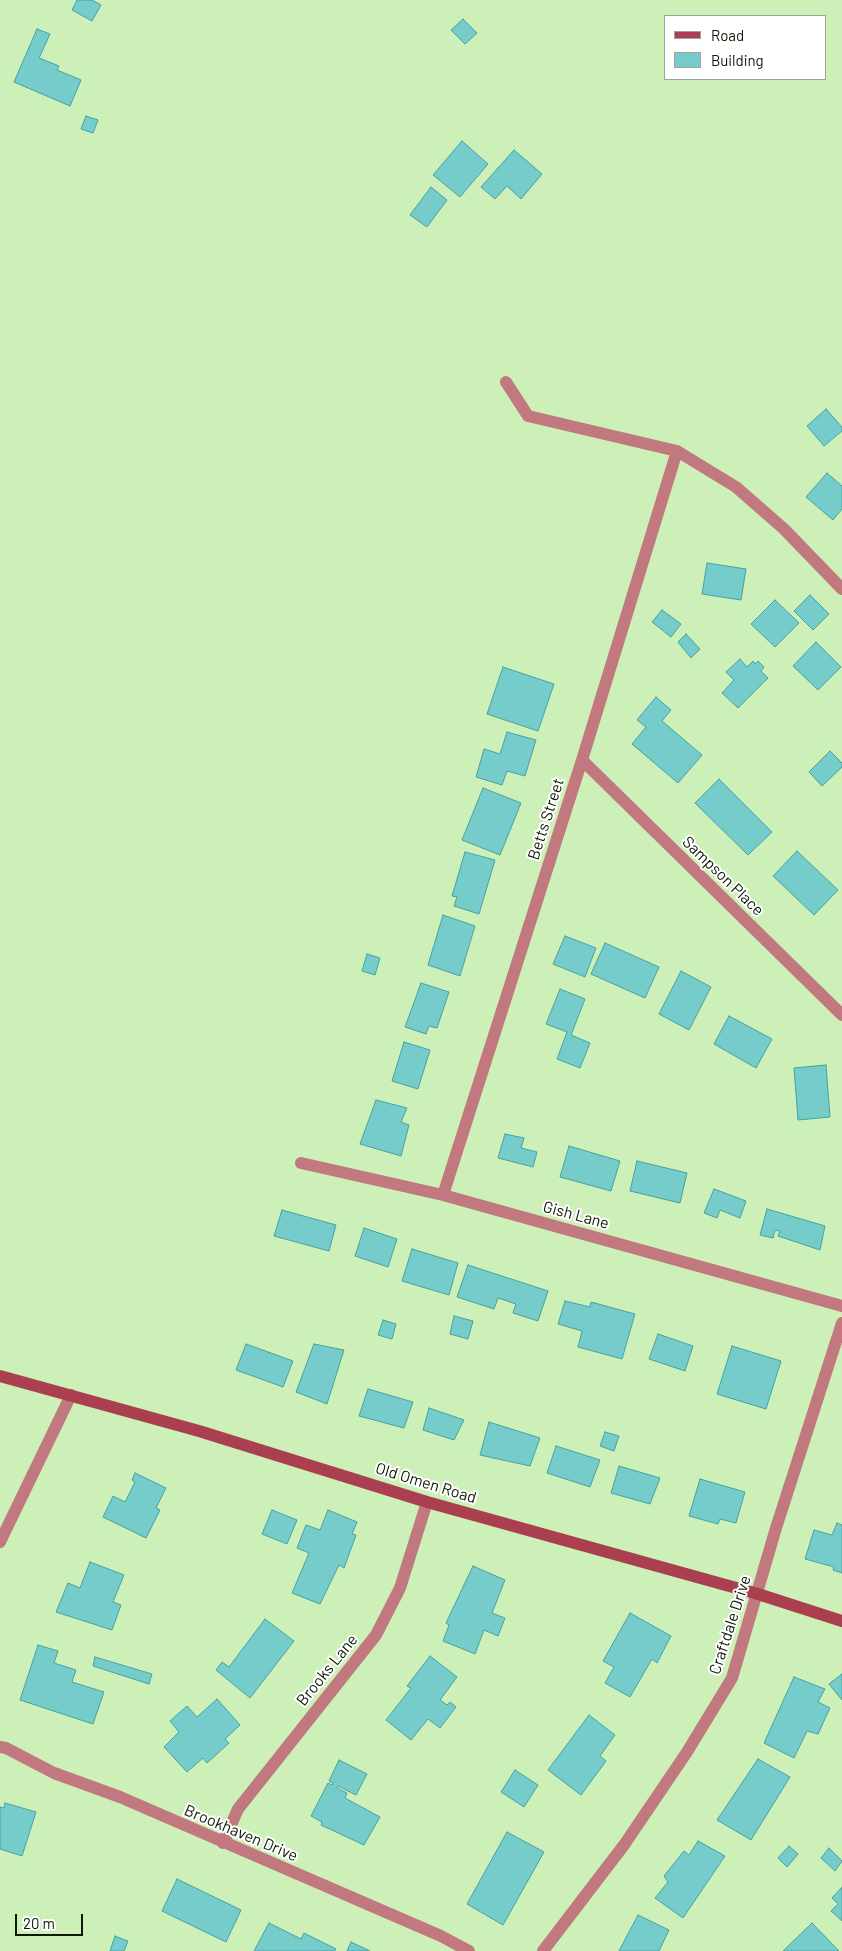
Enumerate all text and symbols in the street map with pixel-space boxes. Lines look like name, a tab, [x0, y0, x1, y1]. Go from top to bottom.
legend	[664, 15, 827, 80]
text: Road	[711, 26, 744, 44]
text: Building	[711, 51, 764, 69]
street label: Betts Street	[524, 776, 568, 862]
street label: Sampson Place	[678, 832, 768, 920]
street label: Gish Lane	[541, 1197, 611, 1233]
street label: Old Omen Road	[373, 1459, 479, 1507]
street label: Craftdale Drive	[705, 1573, 755, 1677]
street label: Brooks Lane	[292, 1630, 362, 1710]
street label: Brookhaven Drive	[181, 1800, 301, 1866]
scale bar	[18, 1904, 85, 1936]
text: 20 m	[23, 1914, 55, 1932]

